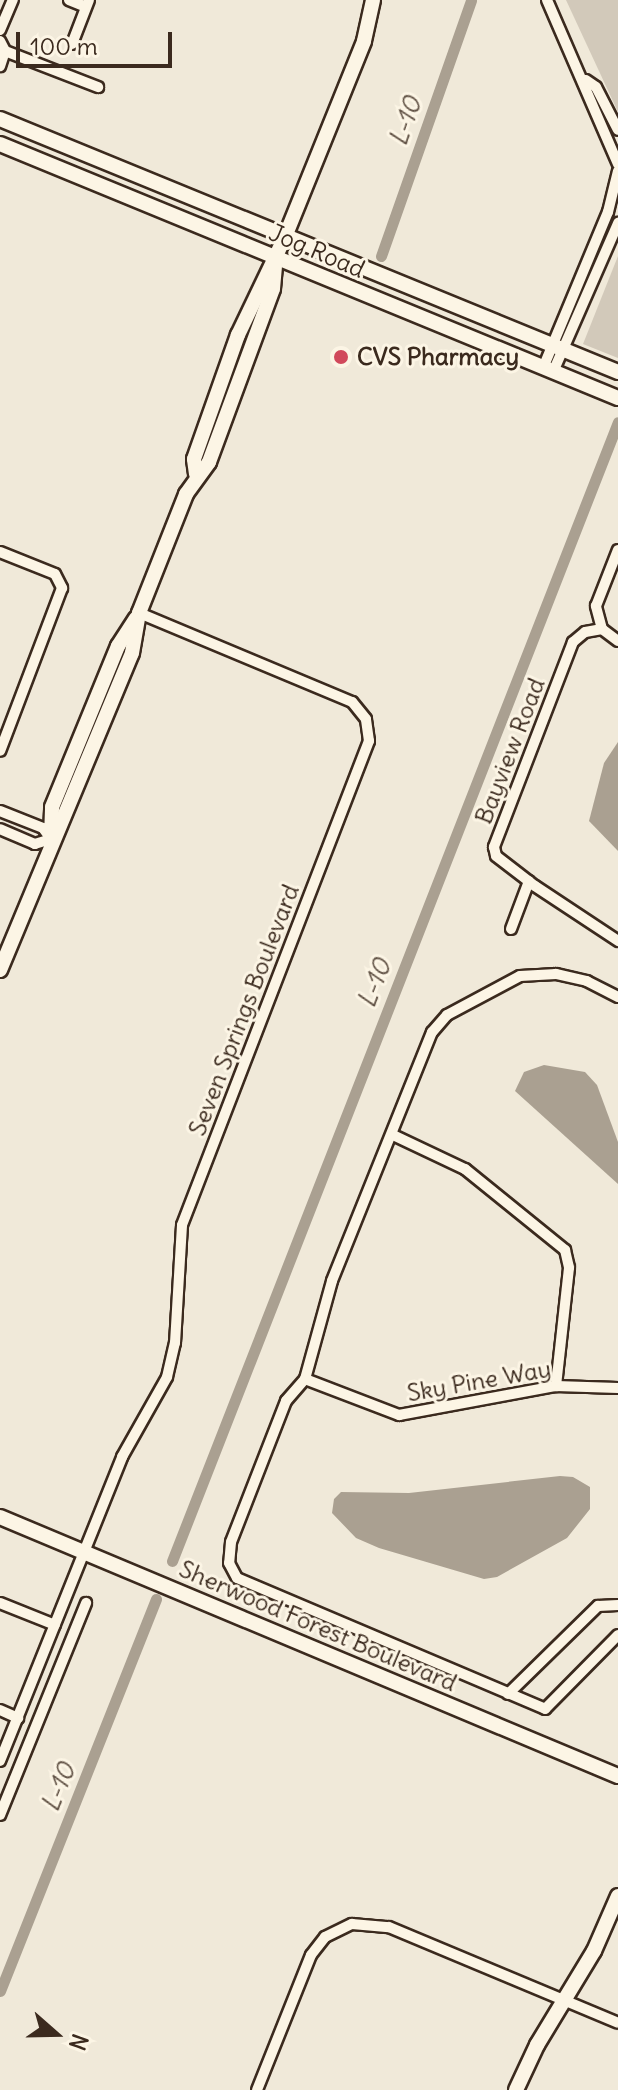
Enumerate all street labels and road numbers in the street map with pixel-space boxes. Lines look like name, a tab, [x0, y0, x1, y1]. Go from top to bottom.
street label: Jog Road	[265, 218, 369, 284]
street label: Bayview Road	[469, 674, 551, 828]
street label: Seven Springs Boulevard	[183, 880, 305, 1140]
street label: Sky Pine Way	[405, 1354, 553, 1408]
street label: Sherwood Forest Boulevard	[175, 1554, 461, 1698]

